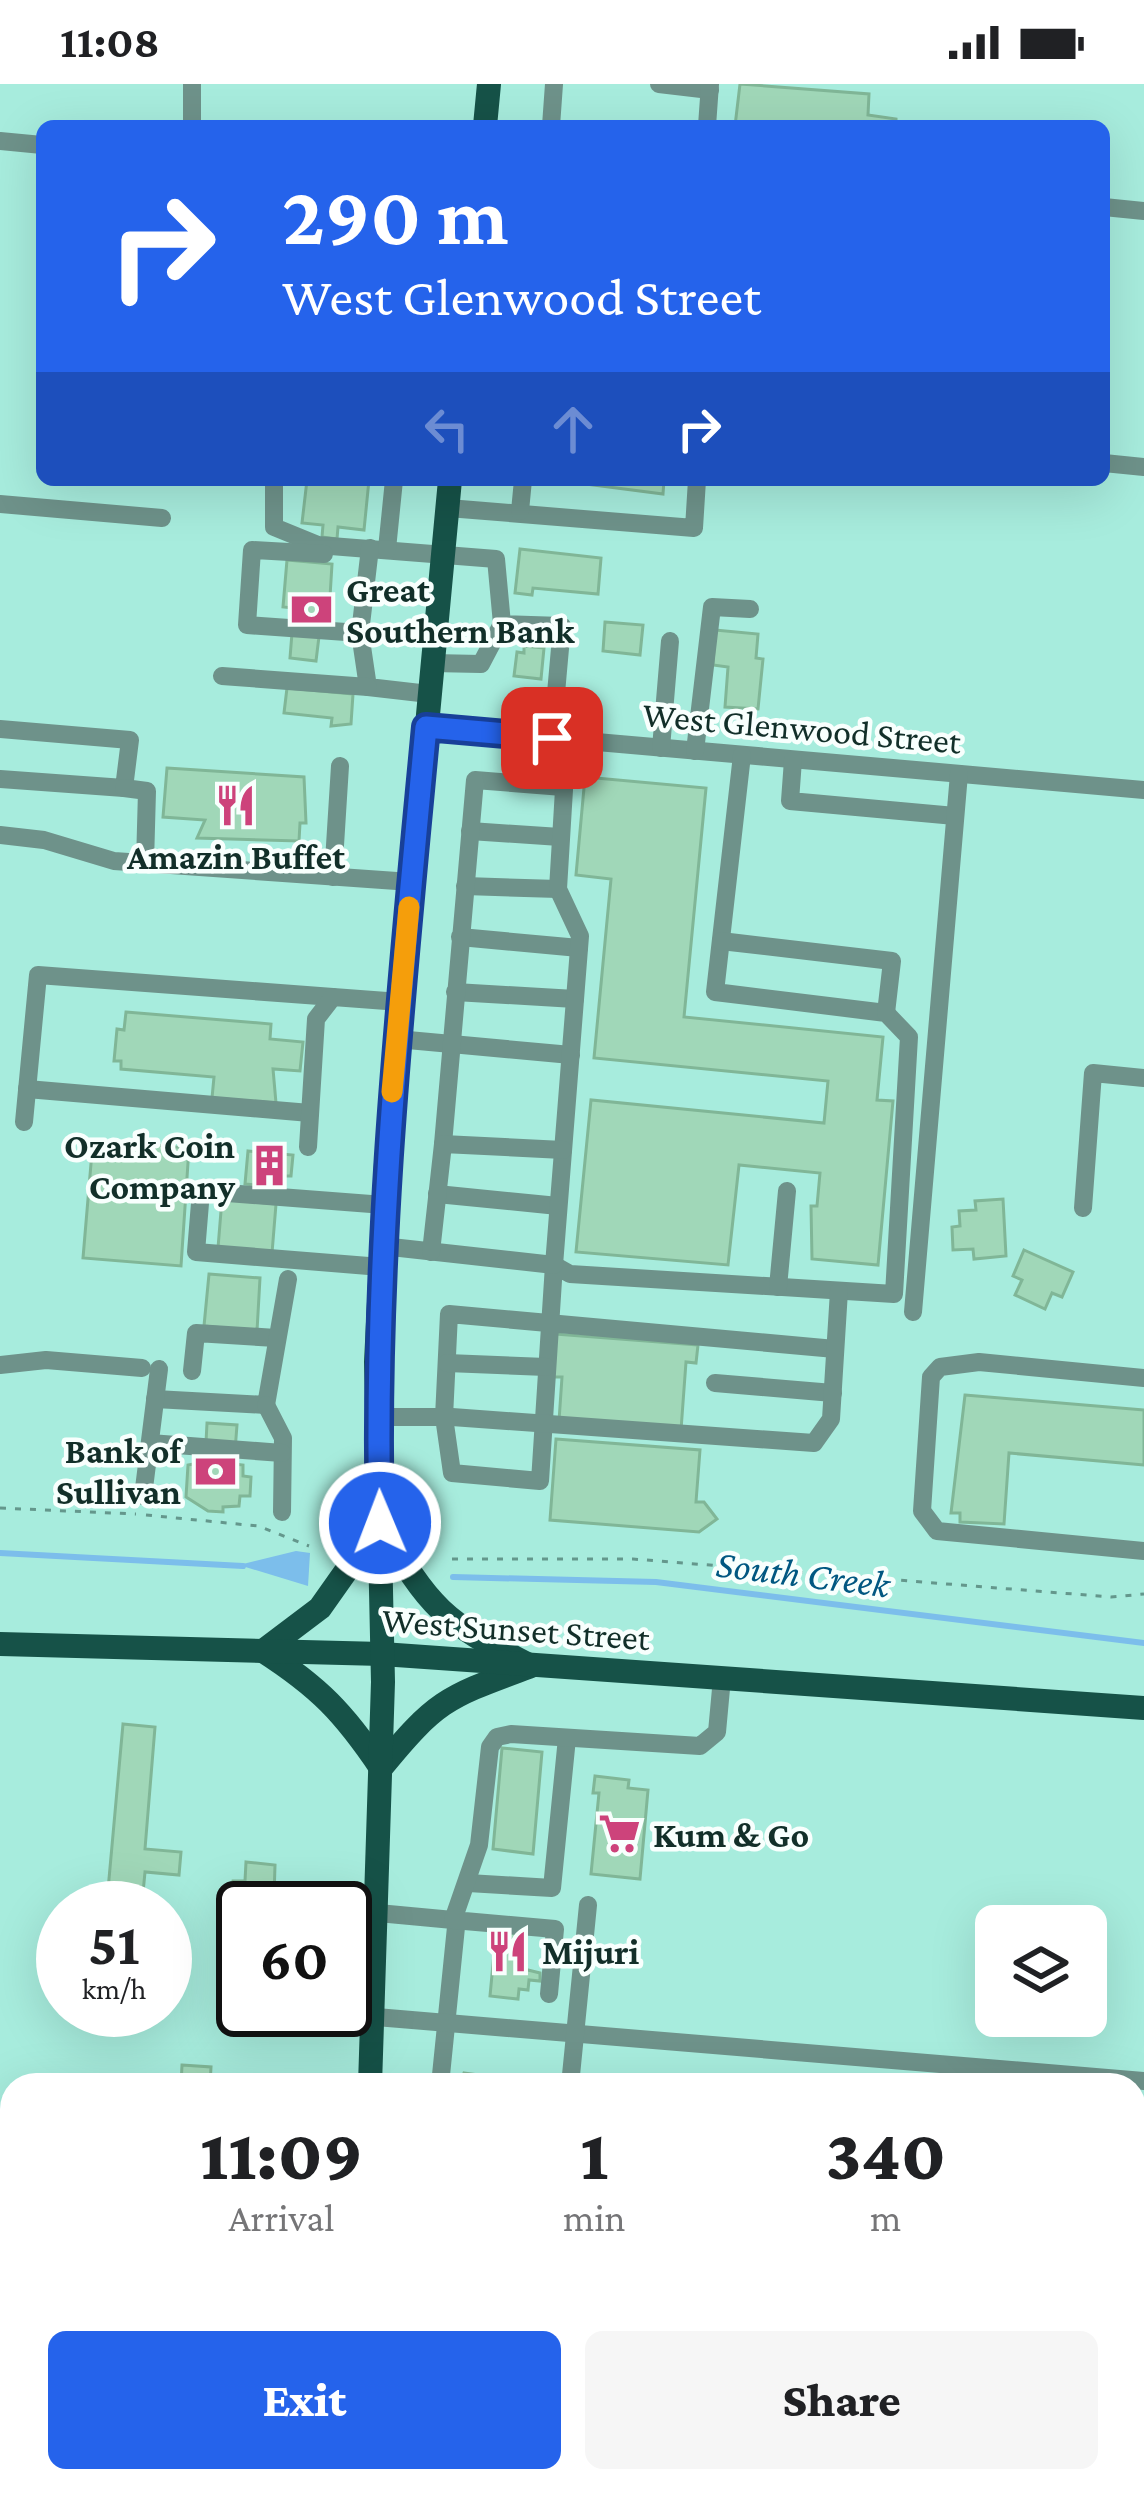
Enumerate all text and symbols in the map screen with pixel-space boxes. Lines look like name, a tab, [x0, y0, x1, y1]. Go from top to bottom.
text: 11:08	[60, 17, 160, 67]
icon: right	[84, 168, 240, 324]
text: 290 m	[282, 169, 509, 262]
text: West Glenwood Street	[282, 267, 761, 327]
icon: left	[414, 396, 480, 462]
icon: ahead	[540, 396, 606, 462]
icon: right	[666, 396, 732, 462]
place label: Great Southern Bank	[346, 570, 575, 651]
bank icon: Great Southern Bank	[289, 587, 335, 633]
pin	[501, 687, 603, 789]
street label: West Glenwood Street	[641, 694, 964, 762]
icon: arrive	[519, 705, 585, 771]
restaurant icon: Amazin Buffet	[213, 783, 259, 829]
place label: Amazin Buffet	[126, 837, 346, 877]
place label: Ozark Coin Company	[64, 1126, 235, 1207]
building icon: Ozark Coin Company	[246, 1143, 292, 1189]
place label: Bank of Sullivan	[56, 1431, 183, 1512]
bank icon: Bank of Sullivan	[192, 1448, 238, 1494]
position arrow	[317, 1460, 443, 1586]
water label: South Creek	[714, 1542, 894, 1606]
street label: West Sunset Street	[381, 1600, 652, 1658]
supermarket icon: Kum & Go	[596, 1811, 642, 1857]
place label: Kum & Go	[653, 1815, 809, 1855]
speed limit sign: 60	[216, 1881, 372, 2037]
map controls	[975, 1905, 1107, 2037]
button: layers	[975, 1905, 1107, 2037]
text: 51	[88, 1910, 140, 1977]
restaurant icon: Mijuri	[485, 1928, 531, 1974]
place label: Mijuri	[542, 1932, 640, 1972]
text: km/h	[82, 1972, 146, 2005]
text: 11:09	[200, 2114, 363, 2194]
text: 1	[580, 2114, 608, 2194]
text: 340	[826, 2114, 946, 2194]
text: Arrival	[228, 2196, 335, 2239]
text: min	[563, 2196, 626, 2239]
text: m	[870, 2196, 901, 2239]
button: Exit	[48, 2331, 561, 2469]
button: Share	[585, 2331, 1098, 2469]

